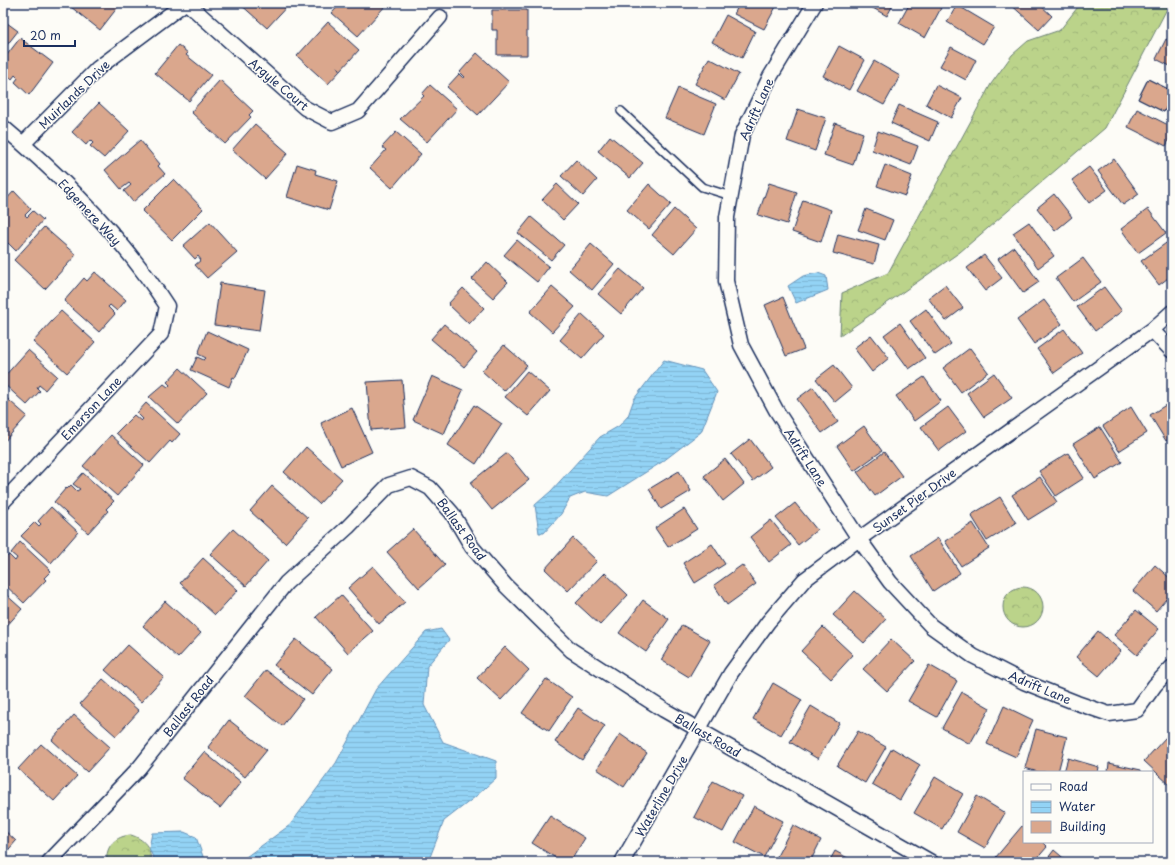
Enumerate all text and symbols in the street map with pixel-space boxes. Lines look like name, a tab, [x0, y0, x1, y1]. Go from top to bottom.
scale bar	[24, 22, 75, 48]
text: 20 m	[30, 26, 61, 44]
street label: Argyle Court	[245, 54, 313, 114]
street label: Muirlands Drive	[34, 55, 114, 133]
street label: Adrift Lane	[734, 75, 778, 143]
street label: Edgemere Way	[54, 175, 126, 249]
street label: Emerson Lane	[57, 372, 126, 444]
street label: Adrift Lane	[780, 424, 832, 490]
street label: Sunset Pier Drive	[868, 464, 960, 536]
street label: Ballast Road	[433, 494, 491, 564]
street label: Adrift Lane	[1006, 666, 1074, 708]
street label: Ballast Road	[158, 672, 218, 740]
street label: Ballast Road	[672, 709, 744, 761]
street label: Waterline Drive	[630, 752, 692, 840]
legend	[1023, 771, 1153, 843]
text: Road	[1059, 777, 1088, 795]
text: Water	[1059, 797, 1096, 815]
text: Building	[1059, 817, 1106, 835]

